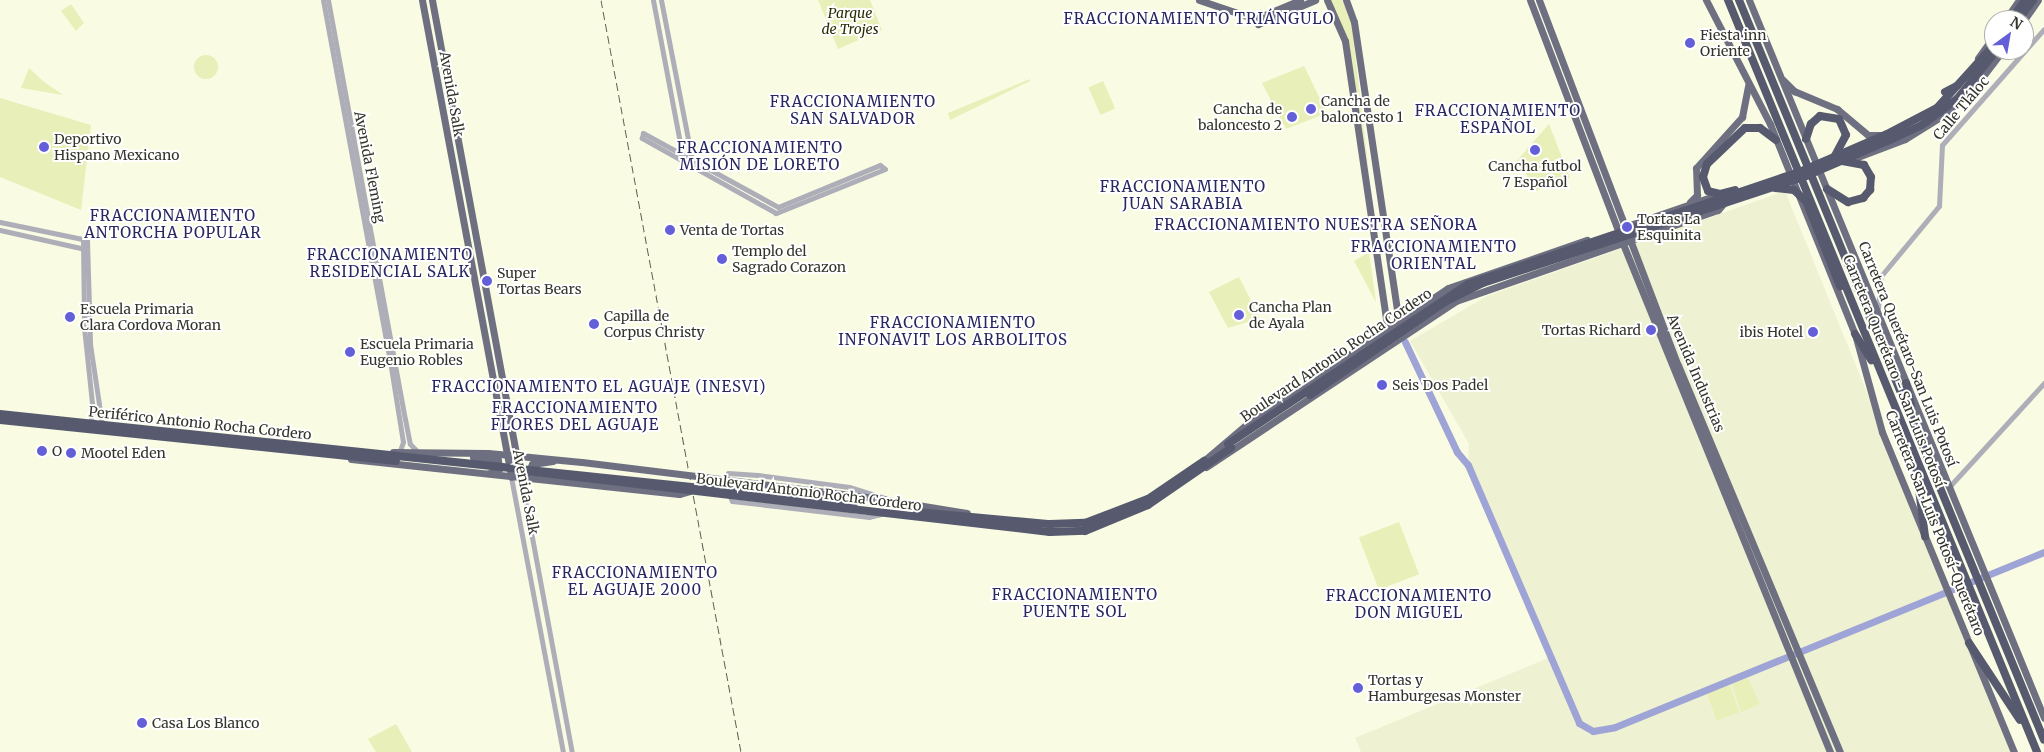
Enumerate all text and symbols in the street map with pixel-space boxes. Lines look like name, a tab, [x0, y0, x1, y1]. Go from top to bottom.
park label: Parque de Trojes	[821, 5, 879, 38]
district label: FRACCIONAMIENTO TRIÁNGULO	[1060, 10, 1338, 28]
north arrow	[1984, 10, 2034, 60]
text: N	[2007, 13, 2026, 34]
place label: Fiesta inn Oriente	[1700, 27, 1767, 59]
marker: Fiesta inn Oriente	[1684, 37, 1696, 49]
street label: Avenida Salk	[436, 50, 468, 138]
street label: Calle Tláloc	[1930, 73, 1992, 143]
district label: FRACCIONAMIENTO SAN SALVADOR	[768, 92, 938, 127]
place label: Cancha de baloncesto 1	[1321, 93, 1403, 125]
place label: Cancha de baloncesto 2	[1198, 101, 1282, 134]
district label: FRACCIONAMIENTO ESPAÑOL	[1413, 101, 1583, 136]
marker: Cancha de baloncesto 1	[1305, 103, 1317, 115]
street label: Avenida Fleming	[351, 110, 389, 224]
marker: Cancha de baloncesto 2	[1286, 111, 1298, 123]
place label: Deportivo Hispano Mexicano	[54, 131, 179, 164]
district label: FRACCIONAMIENTO MISIÓN DE LORETO	[675, 138, 845, 173]
marker: Deportivo Hispano Mexicano	[38, 141, 50, 153]
marker: Cancha futbol 7 Español	[1529, 144, 1541, 156]
place label: Cancha futbol 7 Español	[1488, 158, 1582, 190]
district label: FRACCIONAMIENTO JUAN SARABIA	[1098, 177, 1268, 212]
district label: FRACCIONAMIENTO ANTORCHA POPULAR	[82, 206, 264, 241]
place label: Tortas La Esquinita	[1637, 211, 1701, 243]
district label: FRACCIONAMIENTO NUESTRA SEÑORA	[1150, 216, 1482, 234]
marker: Tortas La Esquinita	[1621, 221, 1633, 233]
place label: Venta de Tortas	[680, 222, 784, 238]
marker: Venta de Tortas	[664, 224, 676, 236]
district label: FRACCIONAMIENTO ORIENTAL	[1349, 237, 1519, 272]
street label: Carretera Querétaro-San Luis Potosí	[1855, 239, 1961, 469]
place label: Templo del Sagrado Corazon	[732, 243, 846, 276]
district label: FRACCIONAMIENTO RESIDENCIAL SALK	[305, 245, 475, 280]
street label: Carretera Querétaro - San Luis Potosí	[1839, 252, 1949, 490]
marker: Templo del Sagrado Corazon	[716, 253, 728, 265]
place label: Super Tortas Bears	[497, 265, 582, 298]
marker: Super Tortas Bears	[481, 275, 493, 287]
street label: Boulevard Antonio Rocha Cordero	[1237, 285, 1435, 425]
place label: Cancha Plan de Ayala	[1249, 299, 1332, 332]
place label: Escuela Primaria Clara Cordova Moran	[80, 301, 221, 334]
place label: Capilla de Corpus Christy	[604, 308, 705, 341]
marker: Cancha Plan de Ayala	[1233, 309, 1245, 321]
marker: Escuela Primaria Clara Cordova Moran	[64, 311, 76, 323]
street label: Avenida Industrias	[1664, 312, 1728, 434]
district label: FRACCIONAMIENTO INFONAVIT LOS ARBOLITOS	[835, 313, 1071, 348]
marker: Capilla de Corpus Christy	[588, 318, 600, 330]
place label: Tortas Richard	[1542, 322, 1641, 338]
marker: Tortas Richard	[1645, 324, 1657, 336]
place label: ibis Hotel	[1740, 324, 1803, 340]
marker: ibis Hotel	[1807, 326, 1819, 338]
place label: Escuela Primaria Eugenio Robles	[360, 336, 474, 368]
marker: Escuela Primaria Eugenio Robles	[344, 346, 356, 358]
place label: Seis Dos Padel	[1392, 377, 1488, 393]
district label: FRACCIONAMIENTO EL AGUAJE (INESVI)	[427, 378, 771, 396]
marker: Seis Dos Padel	[1376, 379, 1388, 391]
district label: FRACCIONAMIENTO FLORES DEL AGUAJE	[489, 398, 661, 433]
street label: Periférico Antonio Rocha Cordero	[88, 403, 312, 443]
street label: Carretera San Luis Potosí-Querétaro	[1882, 408, 1988, 638]
place label: O	[52, 443, 62, 459]
marker: O	[36, 445, 48, 457]
place label: Mootel Eden	[81, 445, 166, 461]
marker: Mootel Eden	[65, 447, 77, 459]
street label: Avenida Salk	[509, 448, 543, 536]
street label: Boulevard Antonio Rocha Cordero	[695, 470, 923, 514]
district label: FRACCIONAMIENTO EL AGUAJE 2000	[550, 563, 720, 598]
district label: FRACCIONAMIENTO PUENTE SOL	[990, 585, 1160, 620]
district label: FRACCIONAMIENTO DON MIGUEL	[1324, 586, 1494, 621]
place label: Tortas y Hamburgesas Monster	[1368, 672, 1521, 704]
marker: Tortas y Hamburgesas Monster	[1352, 682, 1364, 694]
place label: Casa Los Blanco	[152, 715, 259, 731]
marker: Casa Los Blanco	[136, 717, 148, 729]

